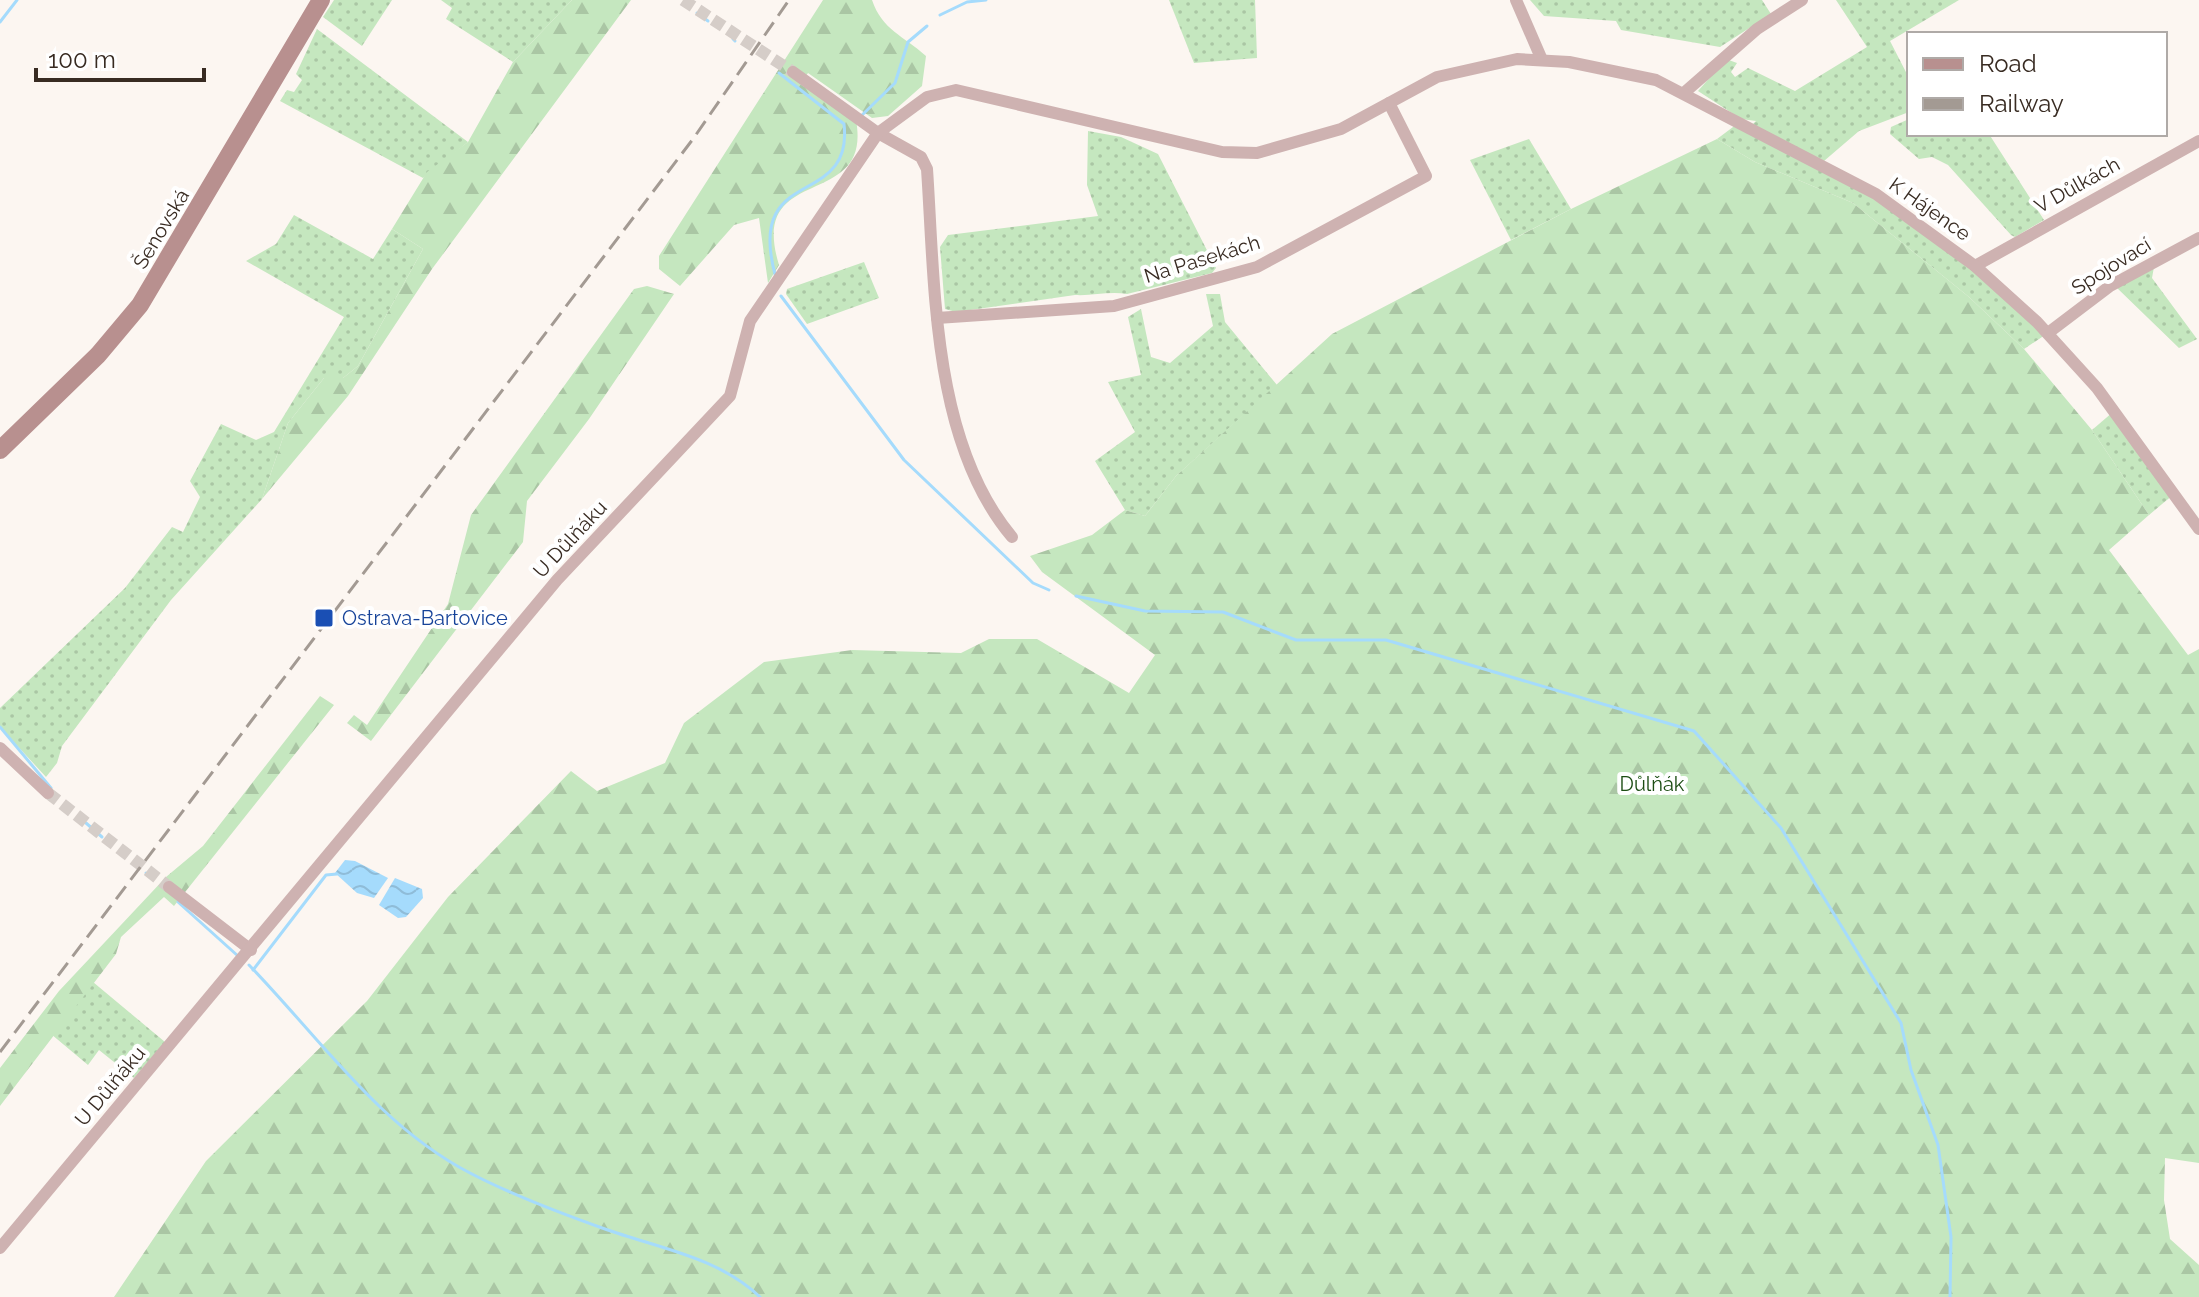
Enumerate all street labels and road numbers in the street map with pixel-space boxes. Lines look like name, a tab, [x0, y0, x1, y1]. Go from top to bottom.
street label: V Důlkách	[2030, 152, 2124, 218]
street label: K Hájence	[1885, 172, 1976, 246]
street label: Šenovská	[127, 184, 194, 273]
street label: Na Pasekách	[1141, 230, 1263, 288]
street label: Spojovací	[2067, 232, 2156, 300]
street label: U Důlňáku	[528, 495, 612, 583]
street label: U Důlňáku	[70, 1041, 150, 1131]

